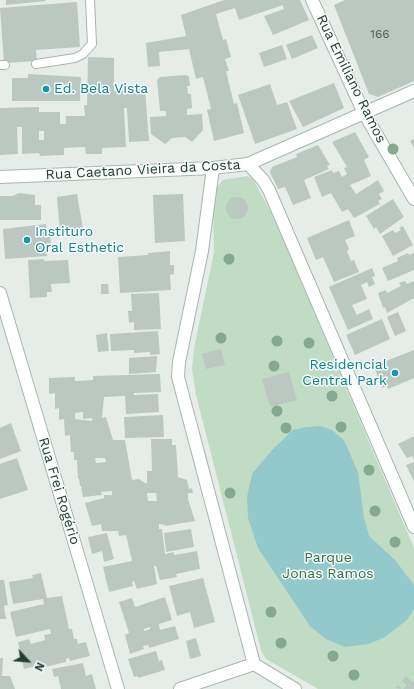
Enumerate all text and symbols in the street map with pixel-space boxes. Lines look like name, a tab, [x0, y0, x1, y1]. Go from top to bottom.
street label: Rua Emiliano Ramos	[313, 12, 389, 146]
house number: 166	[370, 27, 390, 41]
place label: Ed. Bela Vista	[54, 81, 148, 97]
marker: Ed. Bela Vista	[41, 84, 51, 94]
street label: Rua Caetano Vieira da Costa	[45, 157, 241, 183]
place label: Instituro Oral Esthetic	[35, 224, 124, 256]
marker: Instituro Oral Esthetic	[22, 235, 32, 245]
place label: Residencial Central Park	[302, 357, 387, 390]
marker: Residencial Central Park	[390, 368, 400, 378]
street label: Rua Frei Rogério	[35, 435, 83, 547]
park label: Parque Jonas Ramos	[282, 550, 374, 582]
north arrow	[8, 641, 48, 681]
text: N	[32, 660, 47, 673]

